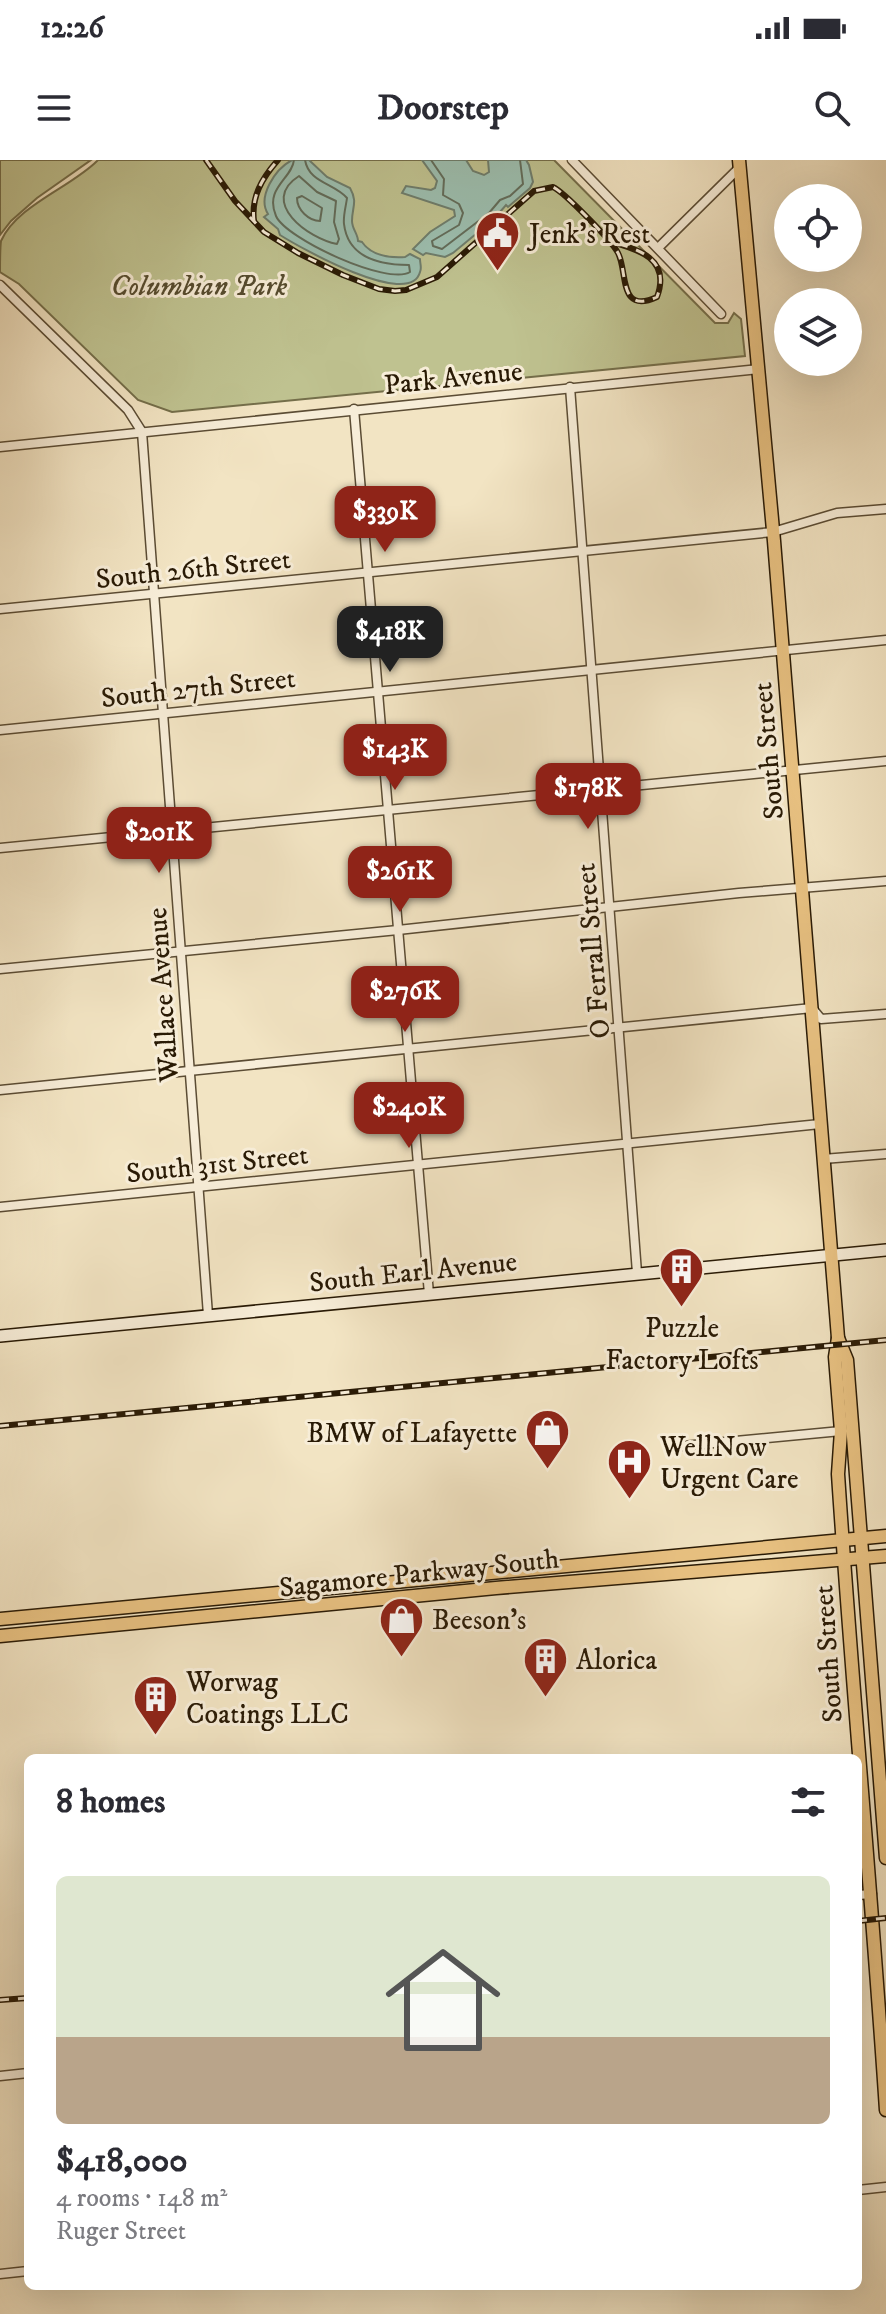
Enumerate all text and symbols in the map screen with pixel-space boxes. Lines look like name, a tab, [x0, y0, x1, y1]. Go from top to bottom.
text: 12:26	[40, 10, 104, 47]
icon: menu	[32, 86, 76, 130]
text: Doorstep	[377, 86, 509, 131]
icon: search	[810, 86, 854, 130]
map controls	[774, 184, 862, 376]
button: locate	[774, 184, 862, 272]
public building icon: Jenk's Rest	[474, 209, 522, 272]
place label: Jenk's Rest	[526, 217, 650, 252]
park label: Columbian Park	[111, 269, 288, 304]
button: layers	[774, 288, 862, 376]
street label: Park Avenue	[382, 354, 524, 403]
pin: $339K	[329, 486, 441, 554]
text: $339K	[353, 495, 417, 528]
street label: South 26th Street	[94, 542, 292, 597]
pin: $418K	[334, 606, 446, 674]
text: $418K	[355, 615, 425, 648]
street label: South 27th Street	[99, 661, 297, 716]
street label: South Street	[745, 681, 792, 821]
pin: $143K	[339, 724, 451, 792]
text: $143K	[362, 733, 428, 766]
pin: $178K	[532, 763, 644, 831]
text: $178K	[554, 772, 622, 805]
pin: $201K	[103, 807, 215, 875]
text: $201K	[125, 816, 193, 849]
pin: $261K	[344, 846, 456, 914]
text: $261K	[366, 855, 434, 888]
street label: O Ferrall Street	[568, 862, 619, 1040]
street label: Wallace Avenue	[140, 906, 187, 1084]
pin: $276K	[349, 966, 461, 1034]
text: $276K	[369, 975, 441, 1008]
pin: $240K	[353, 1082, 465, 1150]
text: $240K	[372, 1091, 446, 1124]
street label: South 31st Street	[124, 1138, 310, 1191]
street label: South Earl Avenue	[308, 1244, 519, 1301]
building icon: Puzzle Factory Lofts	[658, 1246, 706, 1309]
place label: Puzzle Factory Lofts	[605, 1311, 759, 1378]
shop icon: BMW of Lafayette	[524, 1408, 572, 1471]
place label: BMW of Lafayette	[306, 1416, 517, 1451]
place label: WellNow Urgent Care	[659, 1430, 798, 1497]
hospital icon: WellNow Urgent Care	[605, 1438, 653, 1501]
street label: Sagamore Parkway South	[277, 1541, 561, 1606]
street label: South Street	[806, 1584, 851, 1724]
shop icon: Beeson's	[377, 1595, 425, 1658]
place label: Beeson's	[432, 1603, 526, 1638]
building icon: Alorica	[521, 1635, 569, 1698]
place label: Alorica	[576, 1643, 657, 1678]
place label: Worwag Coatings LLC	[185, 1665, 349, 1732]
building icon: Worwag Coatings LLC	[131, 1673, 179, 1736]
icon: filters	[786, 1780, 830, 1824]
text: 8 homes	[56, 1781, 165, 1823]
icon: home	[371, 1928, 515, 2072]
text: $418,000	[56, 2140, 188, 2182]
text: 4 rooms · 148 m²	[56, 2182, 227, 2215]
text: Ruger Street	[56, 2215, 186, 2248]

